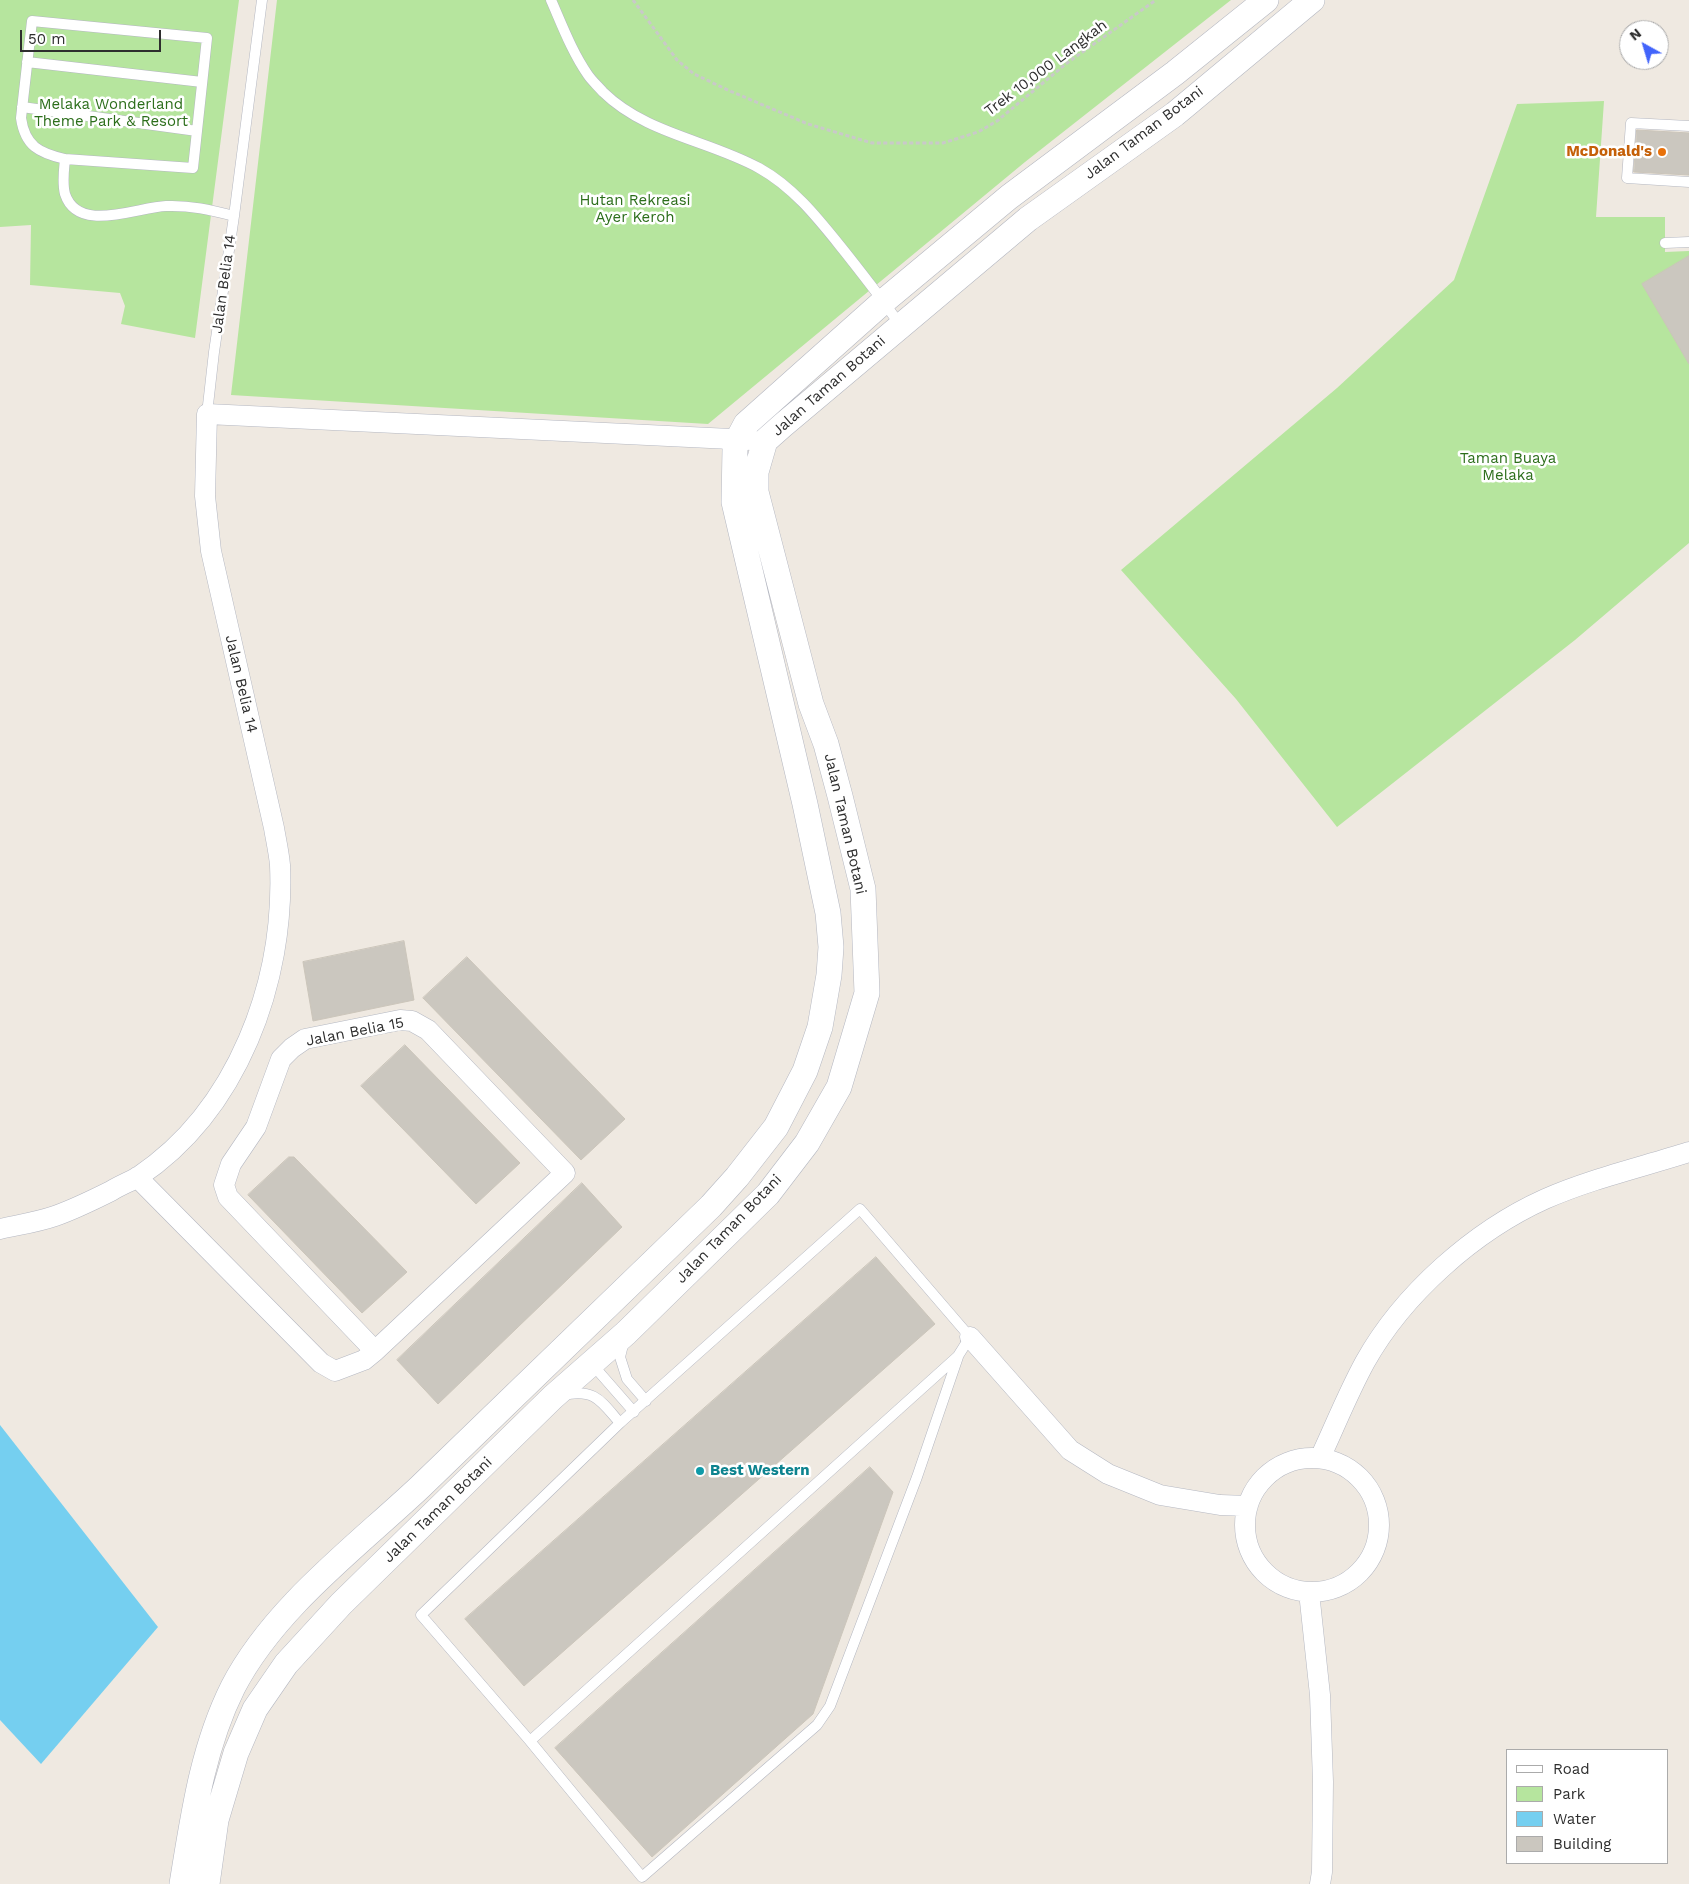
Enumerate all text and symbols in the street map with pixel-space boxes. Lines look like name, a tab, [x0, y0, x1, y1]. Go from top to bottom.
street label: Trek 10,000 Langkah	[981, 16, 1111, 120]
scale bar	[22, 20, 164, 52]
north arrow	[1619, 20, 1669, 70]
text: N	[1626, 25, 1644, 44]
text: 50 m	[28, 30, 65, 48]
street label: Jalan Taman Botani	[1081, 82, 1207, 184]
park label: Melaka Wonderland Theme Park & Resort	[34, 96, 188, 131]
place label: McDonald's	[1566, 143, 1652, 161]
marker: McDonald's	[1656, 146, 1668, 158]
park label: Hutan Rekreasi Ayer Keroh	[579, 192, 691, 227]
street label: Jalan Belia 14	[208, 233, 240, 335]
street label: Jalan Taman Botani	[769, 332, 889, 440]
park label: Taman Buaya Melaka	[1460, 450, 1556, 485]
street label: Jalan Belia 14	[221, 633, 261, 735]
street label: Jalan Taman Botani	[820, 752, 870, 896]
street label: Jalan Belia 15	[304, 1014, 406, 1050]
street label: Jalan Taman Botani	[672, 1171, 786, 1287]
street label: Jalan Taman Botani	[380, 1453, 496, 1567]
place label: Best Western	[710, 1462, 810, 1480]
marker: Best Western	[694, 1465, 706, 1477]
legend	[1506, 1749, 1669, 1864]
text: Road	[1553, 1760, 1590, 1778]
text: Park	[1553, 1785, 1585, 1803]
text: Water	[1553, 1810, 1596, 1828]
text: Building	[1553, 1835, 1611, 1853]

